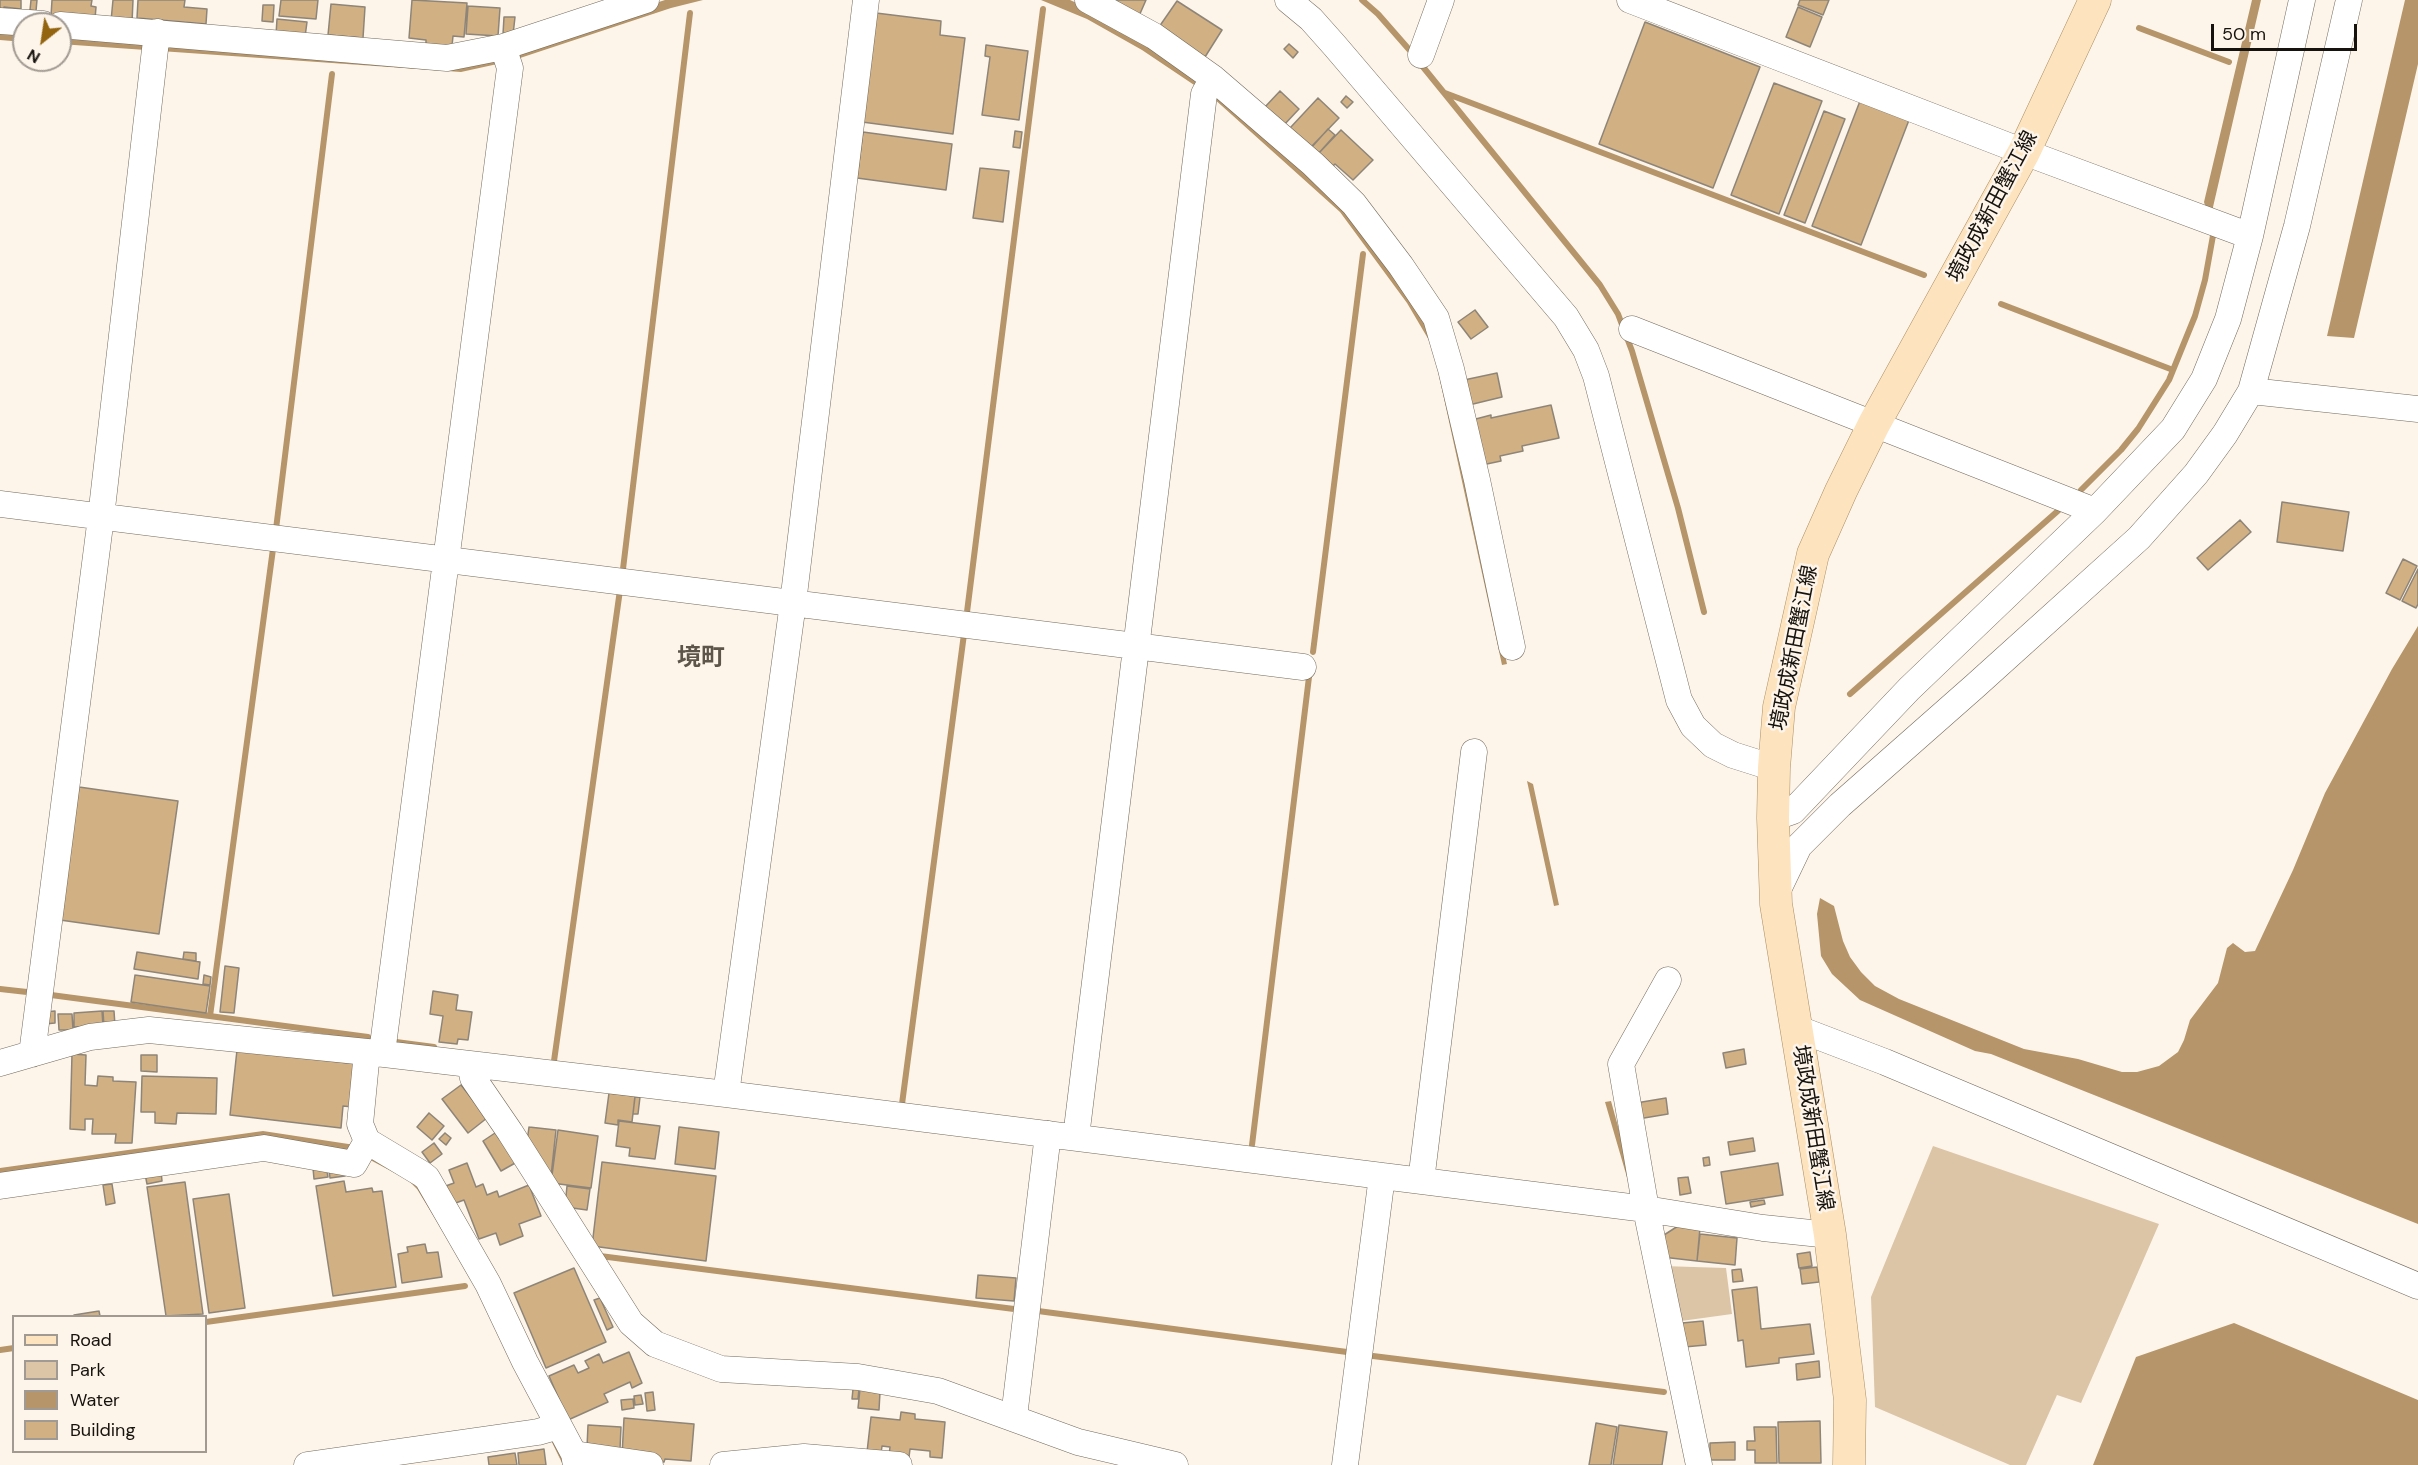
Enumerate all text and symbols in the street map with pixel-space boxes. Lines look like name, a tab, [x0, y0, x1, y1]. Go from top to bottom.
north arrow	[12, 12, 72, 72]
scale bar	[2214, 12, 2360, 50]
text: 50 m	[2222, 22, 2266, 46]
text: N	[23, 44, 44, 68]
street label: 境政成新田蟹江線	[1942, 127, 2044, 287]
street label: 境政成新田蟹江線	[1767, 563, 1823, 733]
district label: 境町	[677, 645, 725, 673]
street label: 境政成新田蟹江線	[1786, 1043, 1838, 1213]
legend	[12, 1315, 207, 1453]
text: Road	[70, 1328, 112, 1352]
text: Park	[70, 1358, 106, 1382]
text: Water	[70, 1388, 120, 1412]
text: Building	[70, 1418, 135, 1442]

